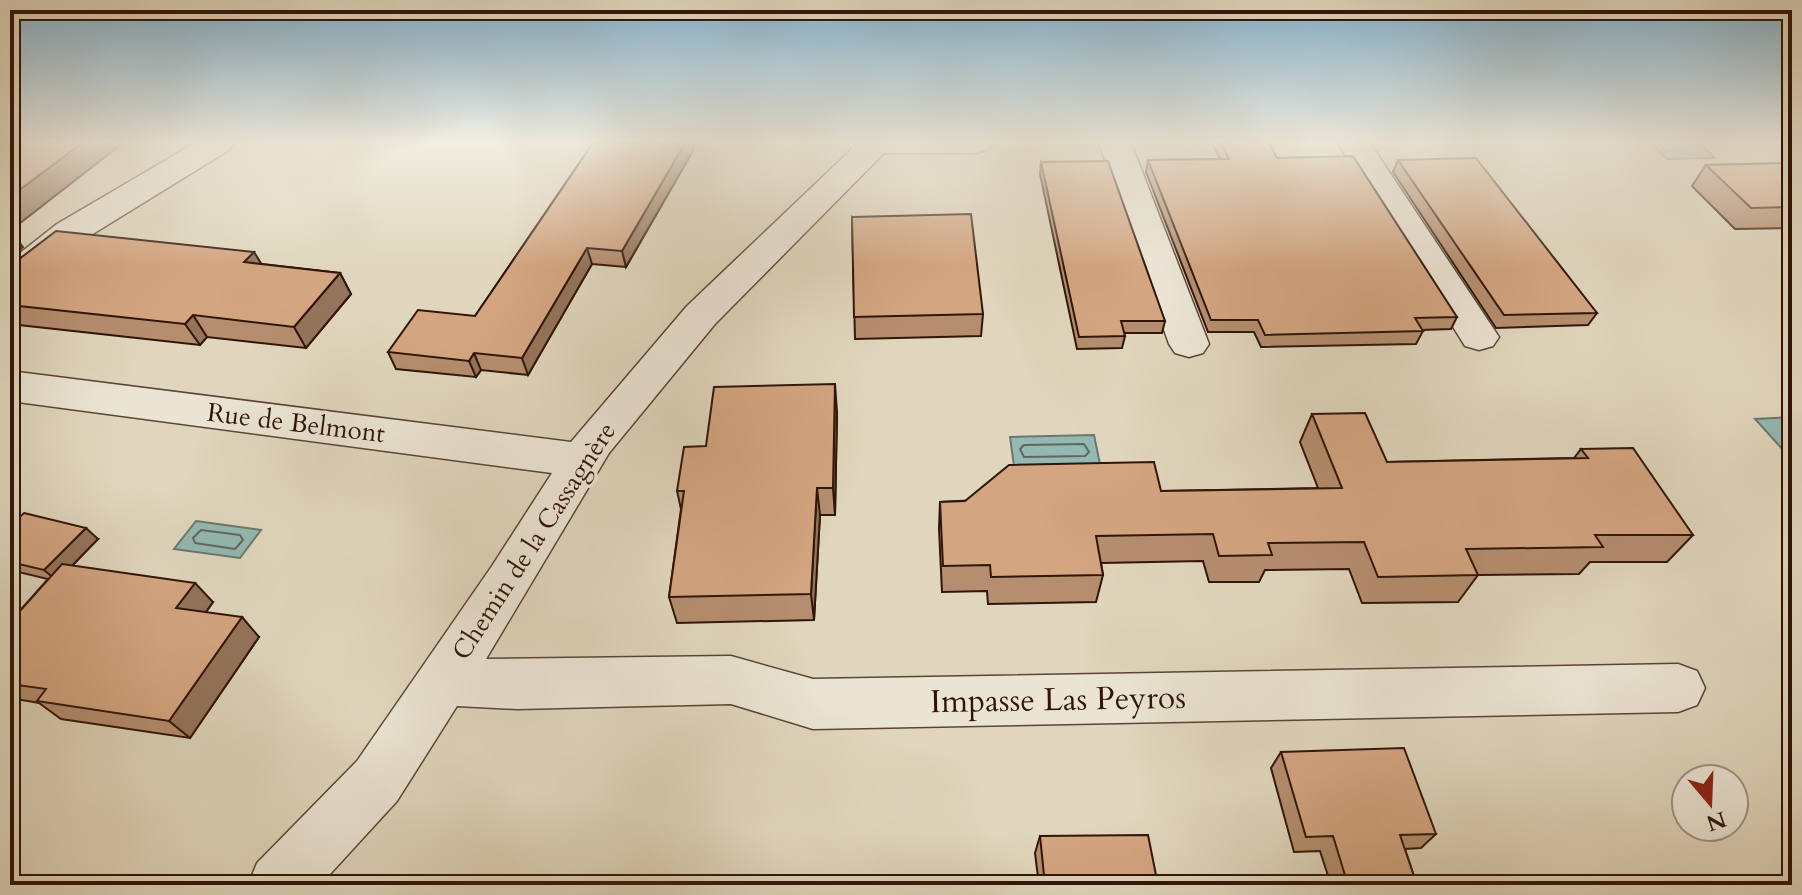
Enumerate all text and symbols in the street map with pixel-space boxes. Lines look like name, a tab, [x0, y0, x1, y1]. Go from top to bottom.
street label: Rue de Belmont	[205, 395, 387, 451]
street label: Chemin de la Cassagnère	[444, 415, 624, 667]
street label: Impasse Las Peyros	[930, 676, 1186, 724]
north arrow	[1670, 763, 1750, 843]
text: N	[1702, 804, 1730, 838]

